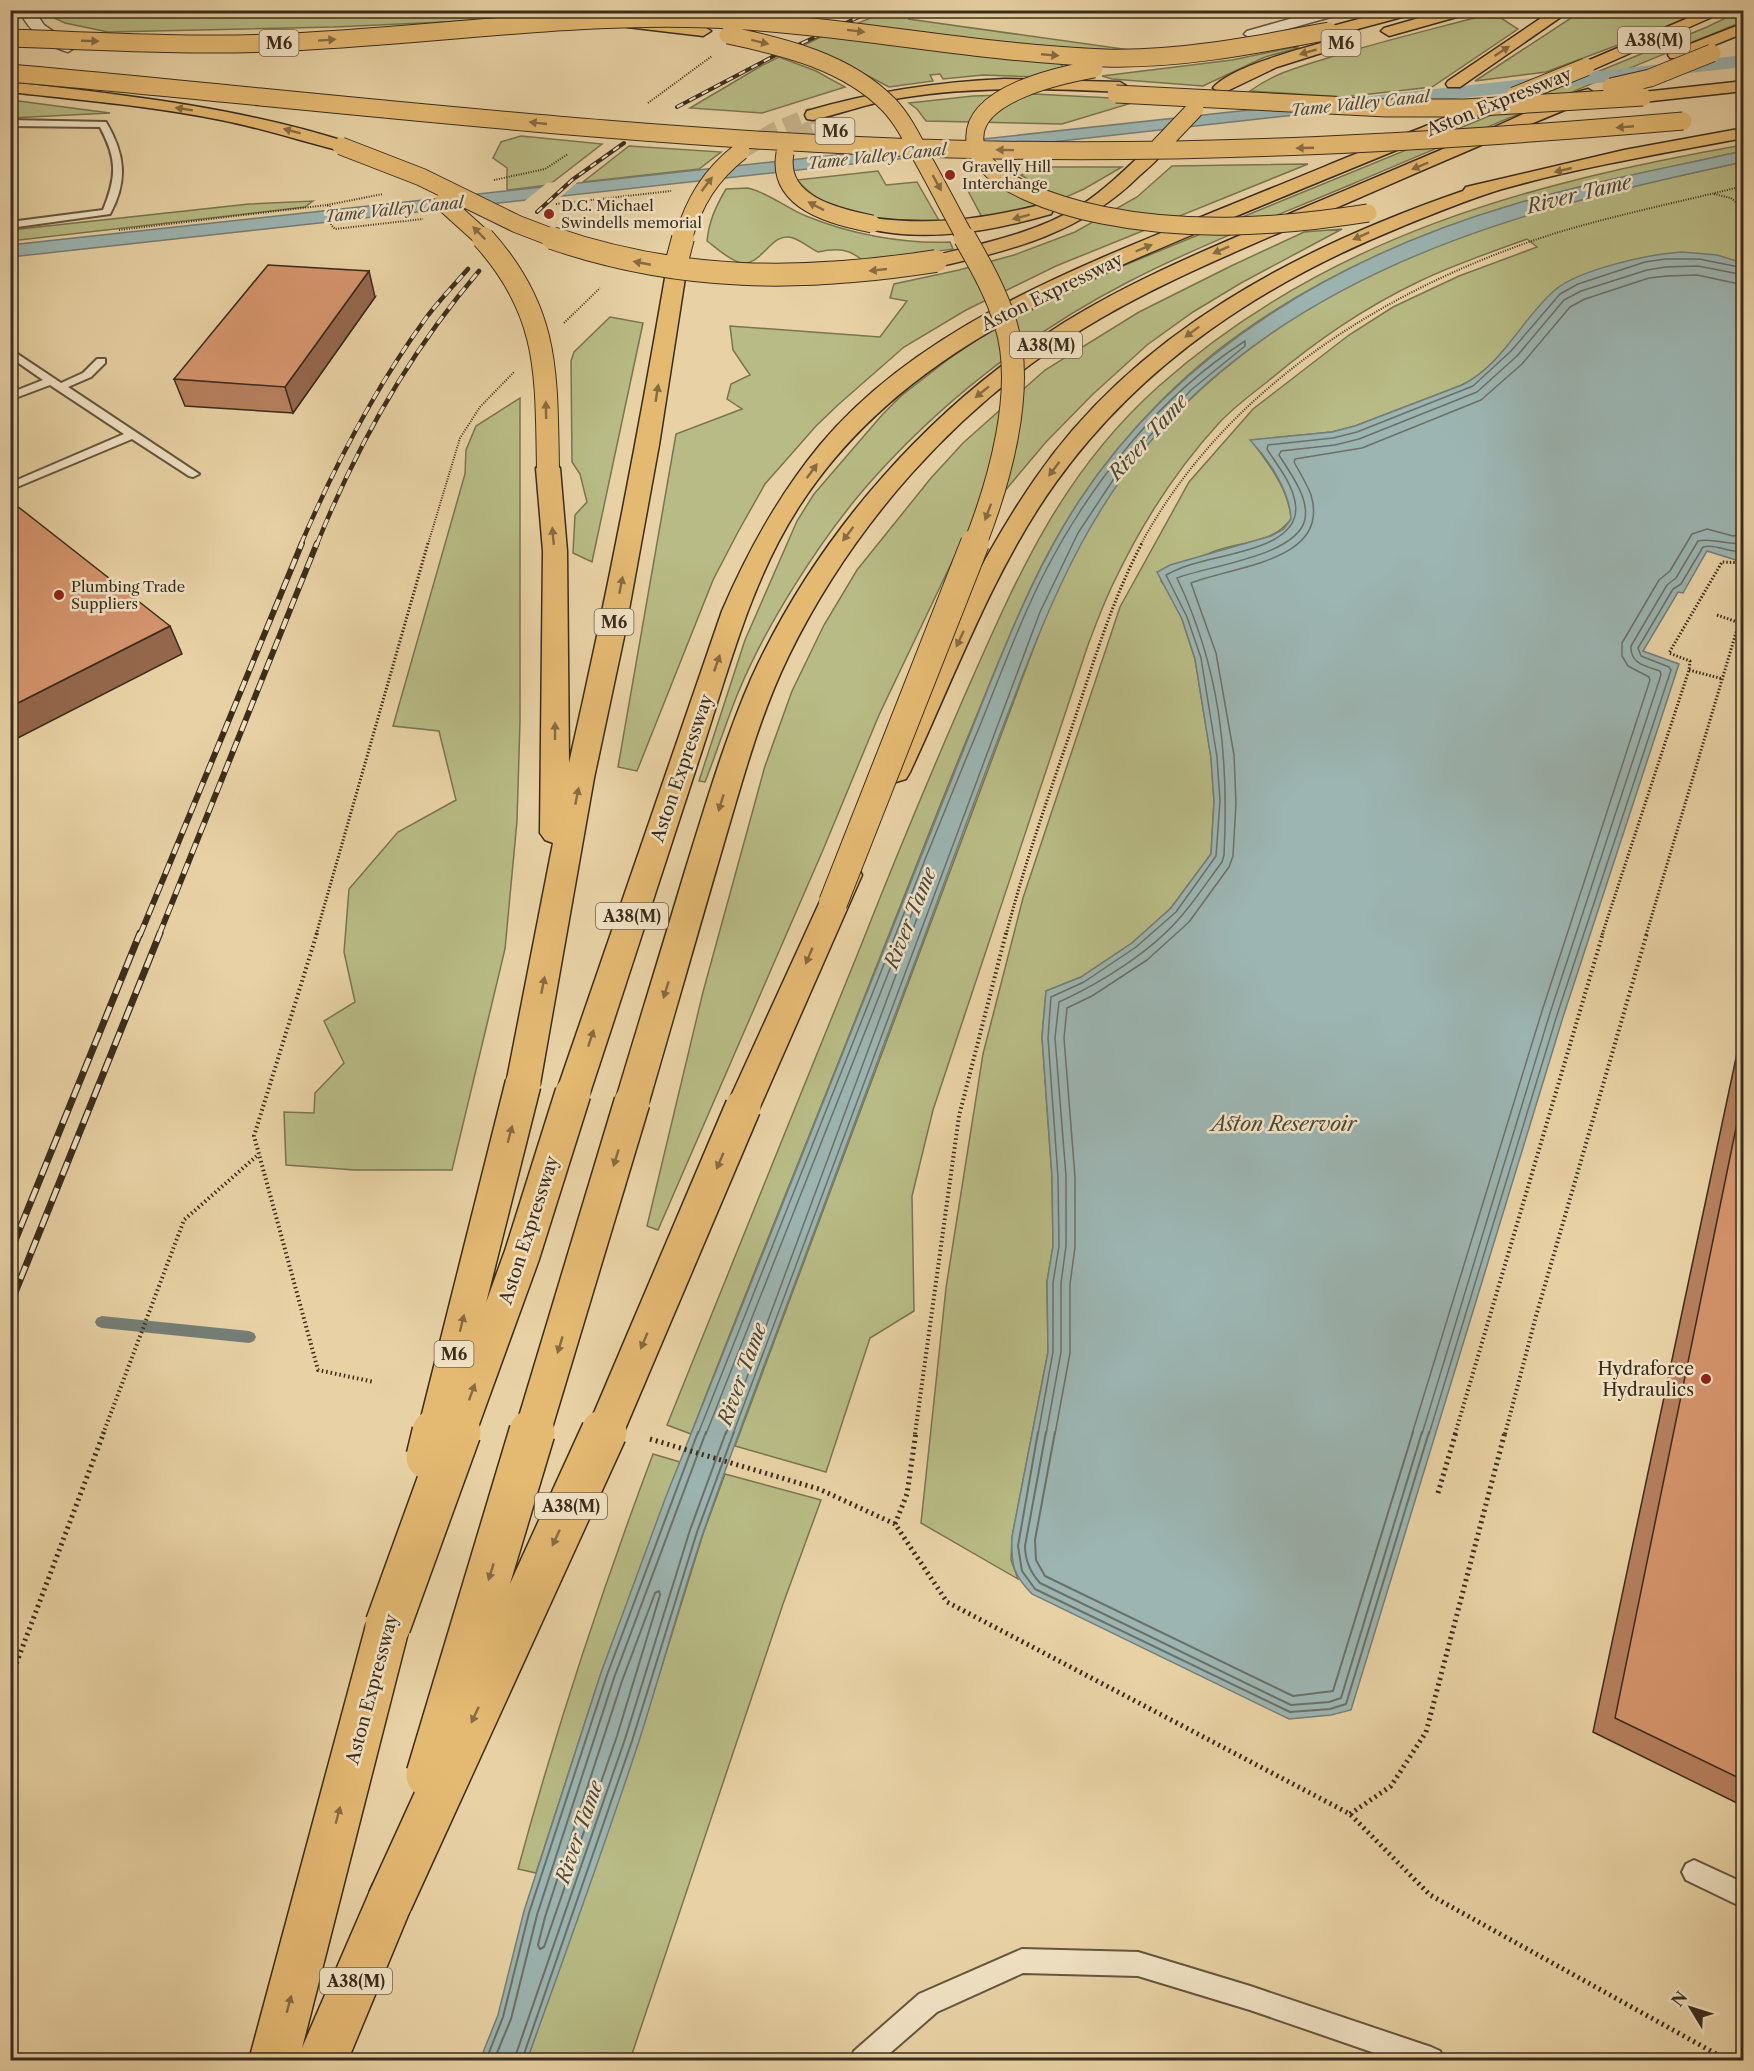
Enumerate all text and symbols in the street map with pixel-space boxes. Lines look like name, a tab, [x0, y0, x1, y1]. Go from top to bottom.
one-way arrow	[847, 26, 866, 35]
road number: A38(M)	[1618, 27, 1690, 53]
road number: M6	[260, 30, 298, 56]
road number: M6	[1322, 30, 1360, 56]
one-way arrow	[317, 35, 336, 45]
one-way arrow	[80, 36, 99, 45]
one-way arrow	[751, 38, 769, 48]
one-way arrow	[1494, 45, 1510, 57]
one-way arrow	[1299, 48, 1317, 57]
one-way arrow	[1040, 50, 1059, 60]
street label: Aston Expressway	[1422, 62, 1576, 142]
water label: Tame Valley Canal	[1290, 86, 1432, 120]
one-way arrow	[174, 104, 193, 113]
one-way arrow	[528, 118, 547, 128]
road number: M6	[816, 118, 854, 144]
one-way arrow	[1615, 122, 1634, 132]
one-way arrow	[283, 125, 301, 135]
water label: Tame Valley Canal	[807, 139, 949, 173]
one-way arrow	[1295, 143, 1314, 152]
one-way arrow	[995, 145, 1014, 155]
place label: Gravelly Hill Interchange	[962, 157, 1051, 193]
one-way arrow	[1410, 161, 1428, 171]
one-way arrow	[1553, 165, 1572, 175]
marker: Gravelly Hill Interchange	[943, 168, 957, 182]
water label: River Tame	[1522, 169, 1635, 219]
one-way arrow	[932, 175, 942, 192]
one-way arrow	[700, 176, 713, 192]
water label: Tame Valley Canal	[324, 192, 466, 226]
place label: D.C. Michael Swindells memorial	[561, 196, 703, 232]
one-way arrow	[807, 201, 824, 211]
marker: D.C. Michael Swindells memorial	[542, 207, 556, 221]
one-way arrow	[1012, 212, 1031, 222]
one-way arrow	[472, 226, 486, 241]
one-way arrow	[1352, 231, 1369, 240]
one-way arrow	[1136, 243, 1154, 253]
one-way arrow	[1212, 246, 1229, 255]
street label: Aston Expressway	[977, 248, 1127, 336]
one-way arrow	[633, 258, 652, 267]
one-way arrow	[869, 265, 888, 275]
one-way arrow	[1184, 326, 1200, 338]
road number: A38(M)	[1010, 332, 1082, 358]
one-way arrow	[652, 384, 661, 403]
one-way arrow	[974, 386, 989, 398]
water label: River Tame	[1102, 388, 1194, 486]
one-way arrow	[542, 400, 551, 419]
one-way arrow	[1048, 461, 1060, 477]
one-way arrow	[806, 463, 818, 479]
one-way arrow	[982, 503, 992, 521]
one-way arrow	[549, 527, 558, 546]
one-way arrow	[843, 527, 855, 542]
one-way arrow	[617, 575, 626, 594]
place label: Plumbing Trade Suppliers	[71, 577, 185, 613]
marker: Plumbing Trade Suppliers	[52, 588, 66, 602]
road number: M6	[594, 609, 634, 635]
one-way arrow	[955, 631, 964, 648]
one-way arrow	[713, 654, 723, 672]
street label: Aston Expressway	[646, 690, 718, 846]
one-way arrow	[550, 722, 560, 741]
one-way arrow	[573, 787, 582, 806]
one-way arrow	[716, 794, 725, 812]
water label: River Tame	[878, 863, 942, 974]
road number: A38(M)	[596, 903, 668, 929]
one-way arrow	[804, 947, 813, 965]
one-way arrow	[539, 975, 548, 994]
one-way arrow	[661, 981, 670, 999]
one-way arrow	[587, 1029, 597, 1047]
water label: Aston Reservoir	[1208, 1112, 1358, 1136]
one-way arrow	[506, 1125, 516, 1143]
one-way arrow	[611, 1150, 620, 1168]
street label: Aston Expressway	[494, 1152, 564, 1308]
one-way arrow	[716, 1153, 725, 1170]
one-way arrow	[457, 1314, 467, 1332]
water label: River Tame	[712, 1318, 772, 1430]
one-way arrow	[639, 1332, 649, 1350]
one-way arrow	[555, 1336, 564, 1354]
road number: M6	[434, 1341, 474, 1367]
place label: Hydraforce Hydraulics	[1597, 1358, 1694, 1401]
marker: Hydraforce Hydraulics	[1699, 1372, 1713, 1386]
one-way arrow	[468, 1383, 477, 1401]
road number: A38(M)	[535, 1493, 607, 1519]
one-way arrow	[552, 1529, 561, 1546]
one-way arrow	[486, 1563, 495, 1581]
street label: Aston Expressway	[341, 1610, 403, 1768]
one-way arrow	[470, 1707, 480, 1725]
water label: River Tame	[550, 1776, 608, 1888]
one-way arrow	[334, 1806, 343, 1824]
road number: A38(M)	[320, 1968, 392, 1994]
north arrow	[1661, 1978, 1721, 2038]
text: N	[1667, 1987, 1691, 2010]
one-way arrow	[285, 1995, 294, 2013]

